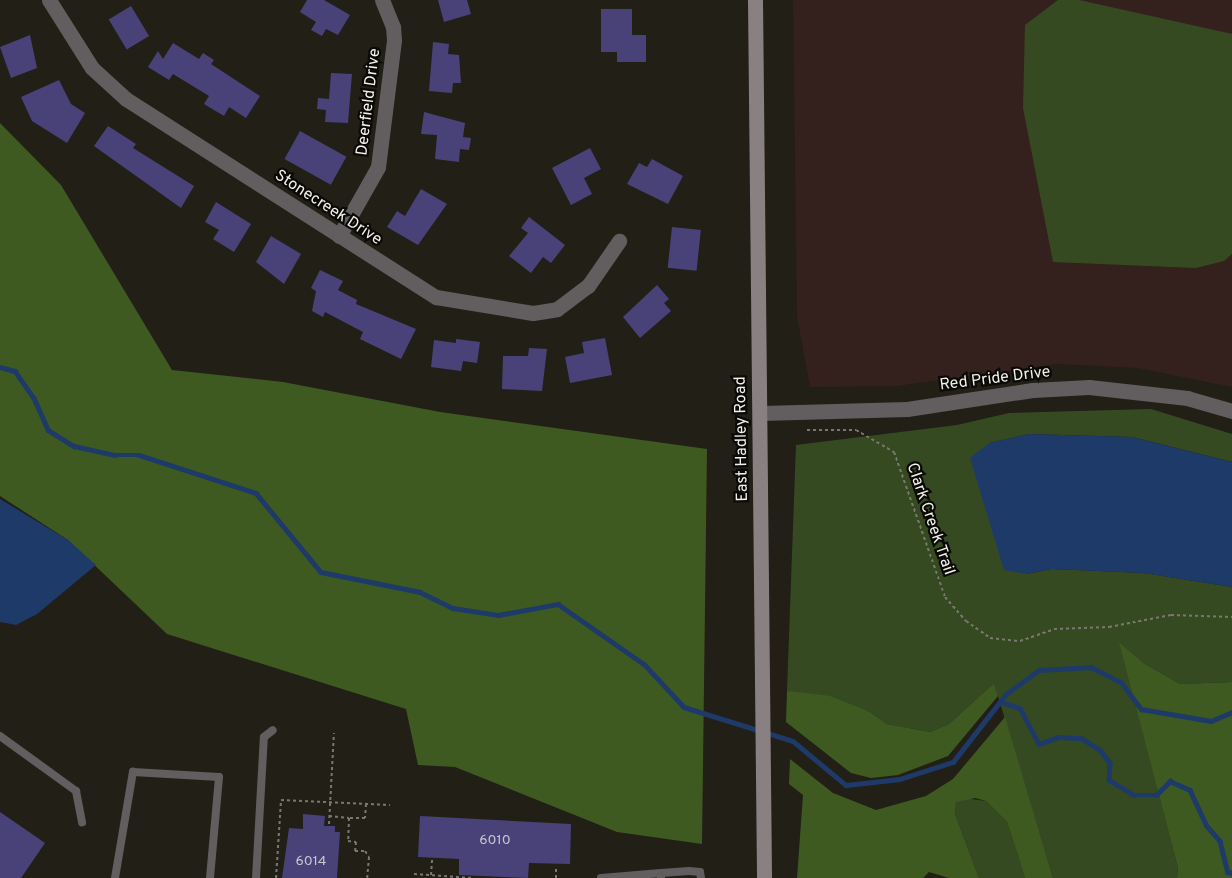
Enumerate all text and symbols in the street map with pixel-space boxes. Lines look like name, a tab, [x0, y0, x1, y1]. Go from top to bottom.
street label: Deerfield Drive	[353, 47, 385, 157]
street label: Stonecreek Drive	[271, 166, 385, 250]
street label: Red Pride Drive	[939, 363, 1051, 395]
street label: East Hadley Road	[731, 376, 753, 502]
street label: Clark Creek Trail	[902, 460, 958, 578]
house number: 6010	[479, 833, 511, 849]
house number: 6014	[296, 854, 326, 870]

